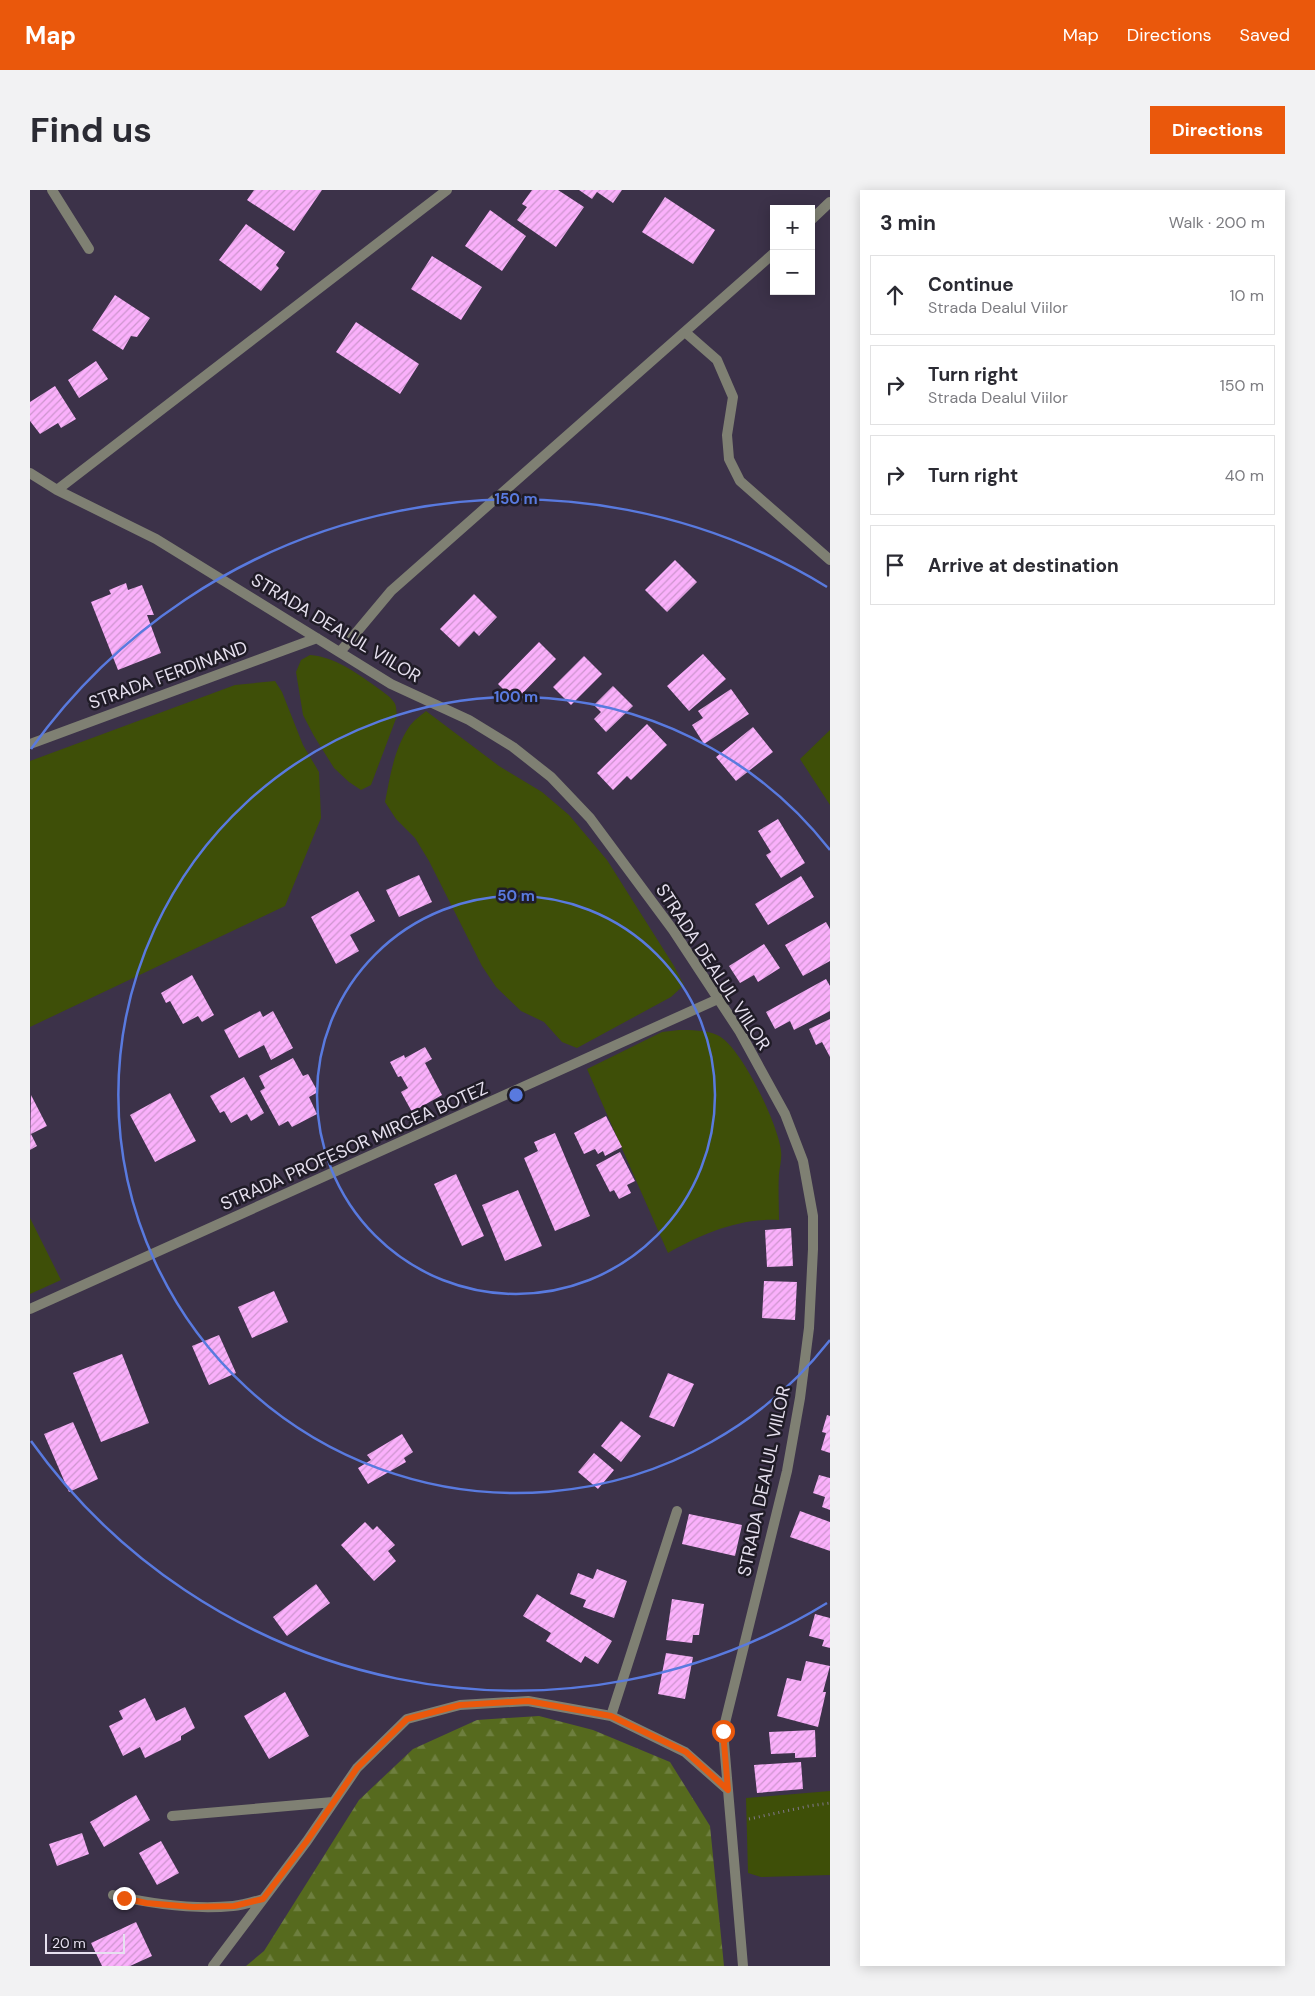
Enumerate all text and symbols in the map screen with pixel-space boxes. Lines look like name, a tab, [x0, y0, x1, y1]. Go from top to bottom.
text: Map	[25, 20, 76, 51]
text: Map	[1063, 23, 1099, 47]
text: Directions	[1127, 23, 1212, 47]
text: Saved	[1240, 23, 1290, 47]
button: Directions	[1150, 106, 1285, 154]
text: Find us	[30, 107, 152, 153]
map controls	[770, 205, 815, 295]
button: +	[770, 205, 815, 250]
text: 3 min	[880, 209, 936, 237]
text: Walk · 200 m	[1169, 212, 1265, 233]
button: −	[770, 250, 815, 295]
text: Continue	[928, 272, 1014, 297]
icon: ahead	[881, 281, 909, 309]
text: 10 m	[1230, 285, 1264, 306]
text: Strada Dealul Viilor	[928, 297, 1068, 318]
text: Turn right	[928, 362, 1018, 387]
icon: right	[881, 371, 909, 399]
text: 150 m	[1220, 375, 1264, 396]
text: Strada Dealul Viilor	[928, 387, 1068, 408]
icon: right	[881, 461, 909, 489]
text: Turn right	[928, 463, 1018, 488]
text: 40 m	[1225, 465, 1264, 486]
text: 150 m	[495, 489, 538, 509]
icon: arrive	[881, 551, 909, 579]
text: Arrive at destination	[928, 553, 1119, 578]
street label: STRADA DEALUL VIILOR	[247, 568, 425, 688]
street label: STRADA FERDINAND	[85, 635, 251, 715]
text: 100 m	[494, 687, 538, 707]
street label: STRADA DEALUL VIILOR	[650, 879, 776, 1055]
text: 50 m	[497, 886, 535, 906]
street label: STRADA PROFESOR MIRCEA BOTEZ	[217, 1076, 491, 1216]
centre of rings	[507, 1086, 525, 1104]
street label: STRADA DEALUL VIILOR	[732, 1384, 796, 1578]
route start	[712, 1720, 735, 1743]
route end	[113, 1887, 136, 1910]
scale bar	[45, 1931, 125, 1954]
text: 20 m	[52, 1934, 86, 1952]

